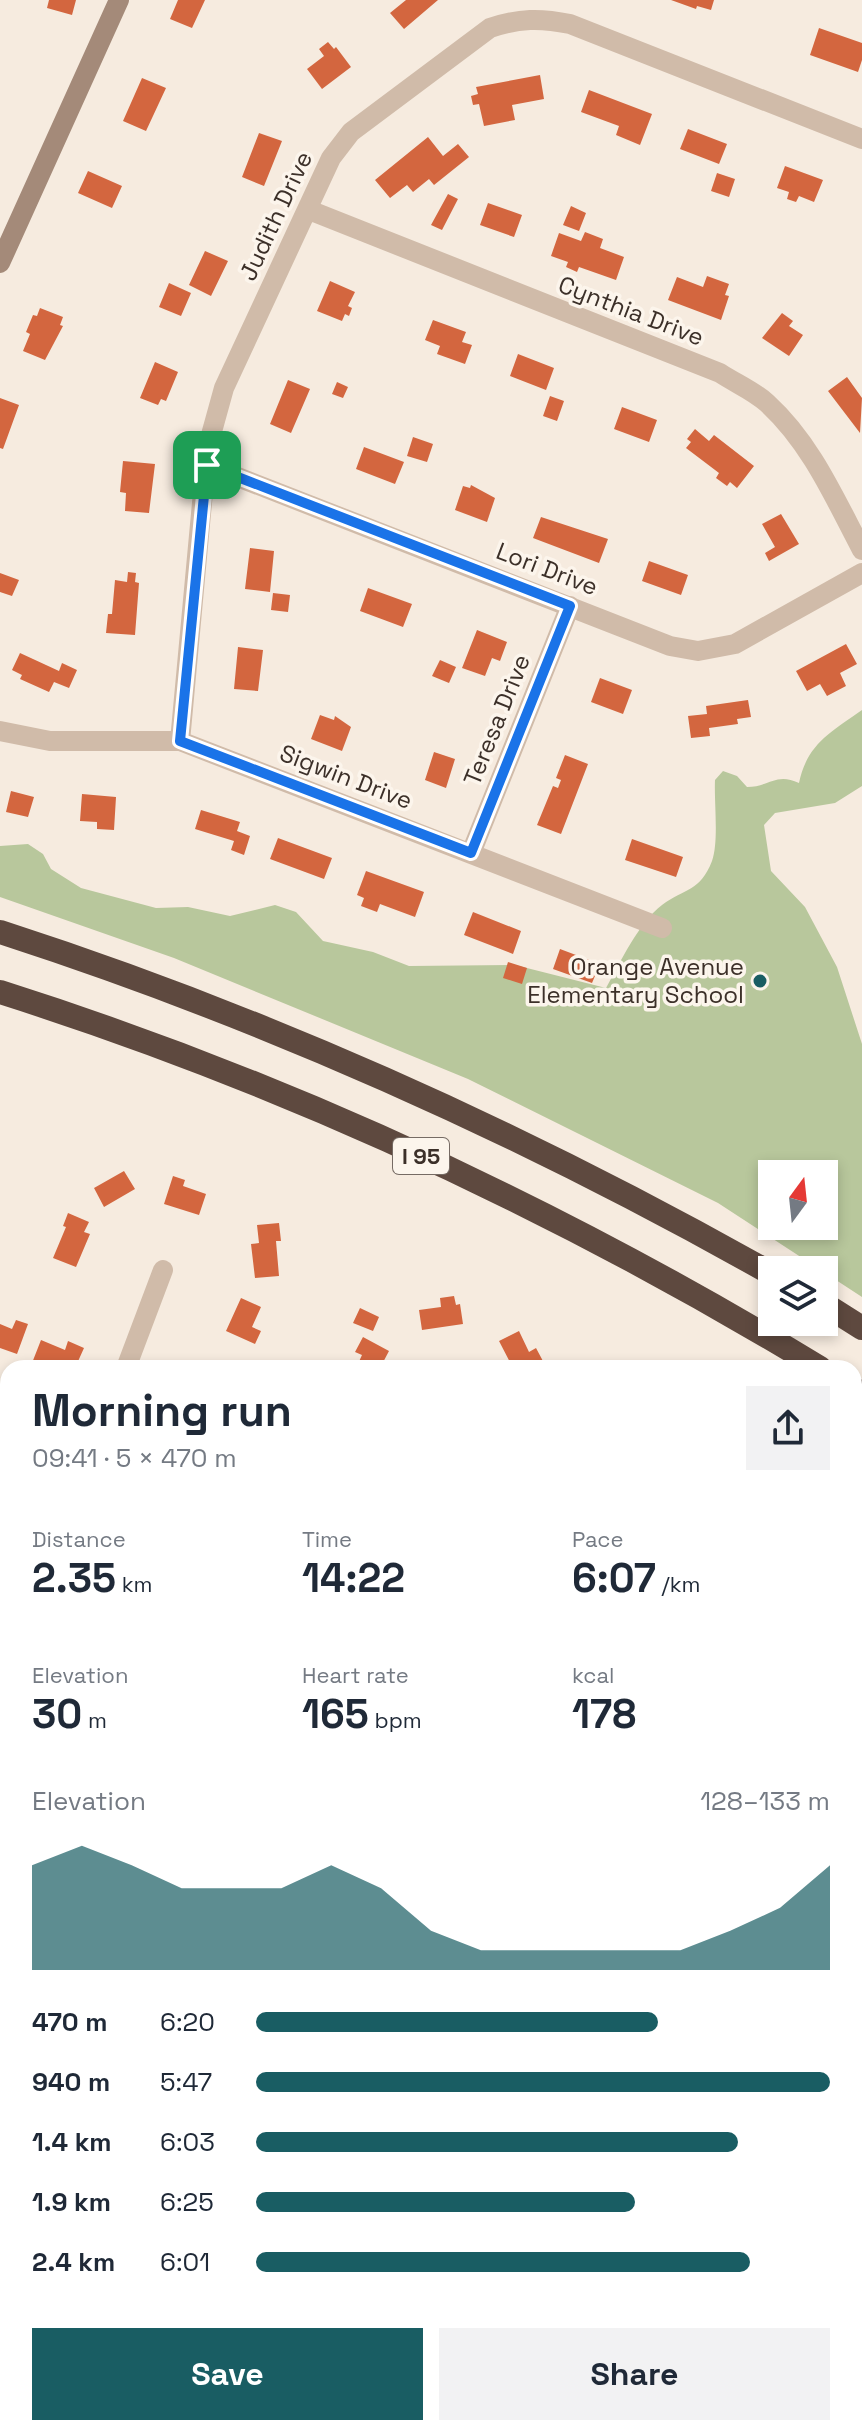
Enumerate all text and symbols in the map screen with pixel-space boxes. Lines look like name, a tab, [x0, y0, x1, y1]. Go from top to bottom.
street label: Judith Drive	[232, 146, 319, 285]
street label: Cynthia Drive	[554, 269, 708, 353]
pin	[173, 431, 241, 499]
icon: arrive	[185, 443, 229, 487]
street label: Lori Drive	[492, 535, 602, 602]
street label: Teresa Drive	[456, 650, 537, 790]
street label: Sigwin Drive	[276, 737, 417, 816]
place label: Orange Avenue Elementary School	[527, 951, 744, 1010]
marker: Orange Avenue Elementary School	[751, 972, 769, 990]
road number: I 95	[393, 1138, 449, 1174]
north arrow	[758, 1160, 838, 1240]
map controls	[758, 1160, 838, 1336]
button: layers	[758, 1256, 838, 1336]
text: Morning run	[32, 1383, 292, 1439]
button: share	[746, 1386, 830, 1470]
text: 09:41 · 5 × 470 m	[32, 1441, 237, 1475]
text: Distance	[32, 1525, 126, 1553]
text: Time	[302, 1525, 352, 1553]
text: Pace	[572, 1525, 624, 1553]
text: 2.35	[32, 1553, 116, 1604]
text: 14:22	[302, 1553, 405, 1604]
text: 6:07	[572, 1553, 656, 1604]
text: km	[116, 1570, 152, 1598]
text: /km	[656, 1570, 700, 1598]
text: Elevation	[32, 1661, 128, 1689]
text: Heart rate	[302, 1661, 409, 1689]
text: kcal	[572, 1661, 614, 1689]
text: 30	[32, 1689, 82, 1740]
text: 165	[302, 1689, 369, 1740]
text: 178	[572, 1689, 636, 1740]
text: m	[82, 1706, 107, 1734]
text: bpm	[369, 1706, 422, 1734]
text: Elevation	[32, 1784, 146, 1818]
text: 128–133 m	[700, 1784, 830, 1818]
text: 470 m	[32, 2005, 107, 2039]
text: 6:20	[160, 2005, 215, 2039]
text: 940 m	[32, 2065, 110, 2099]
text: 5:47	[160, 2065, 212, 2099]
text: 1.4 km	[32, 2125, 112, 2159]
text: 6:03	[160, 2125, 215, 2159]
text: 1.9 km	[32, 2185, 111, 2219]
text: 6:25	[160, 2185, 214, 2219]
text: 2.4 km	[32, 2245, 115, 2279]
text: 6:01	[160, 2245, 210, 2279]
button: Save	[32, 2328, 423, 2420]
button: Share	[439, 2328, 830, 2420]

